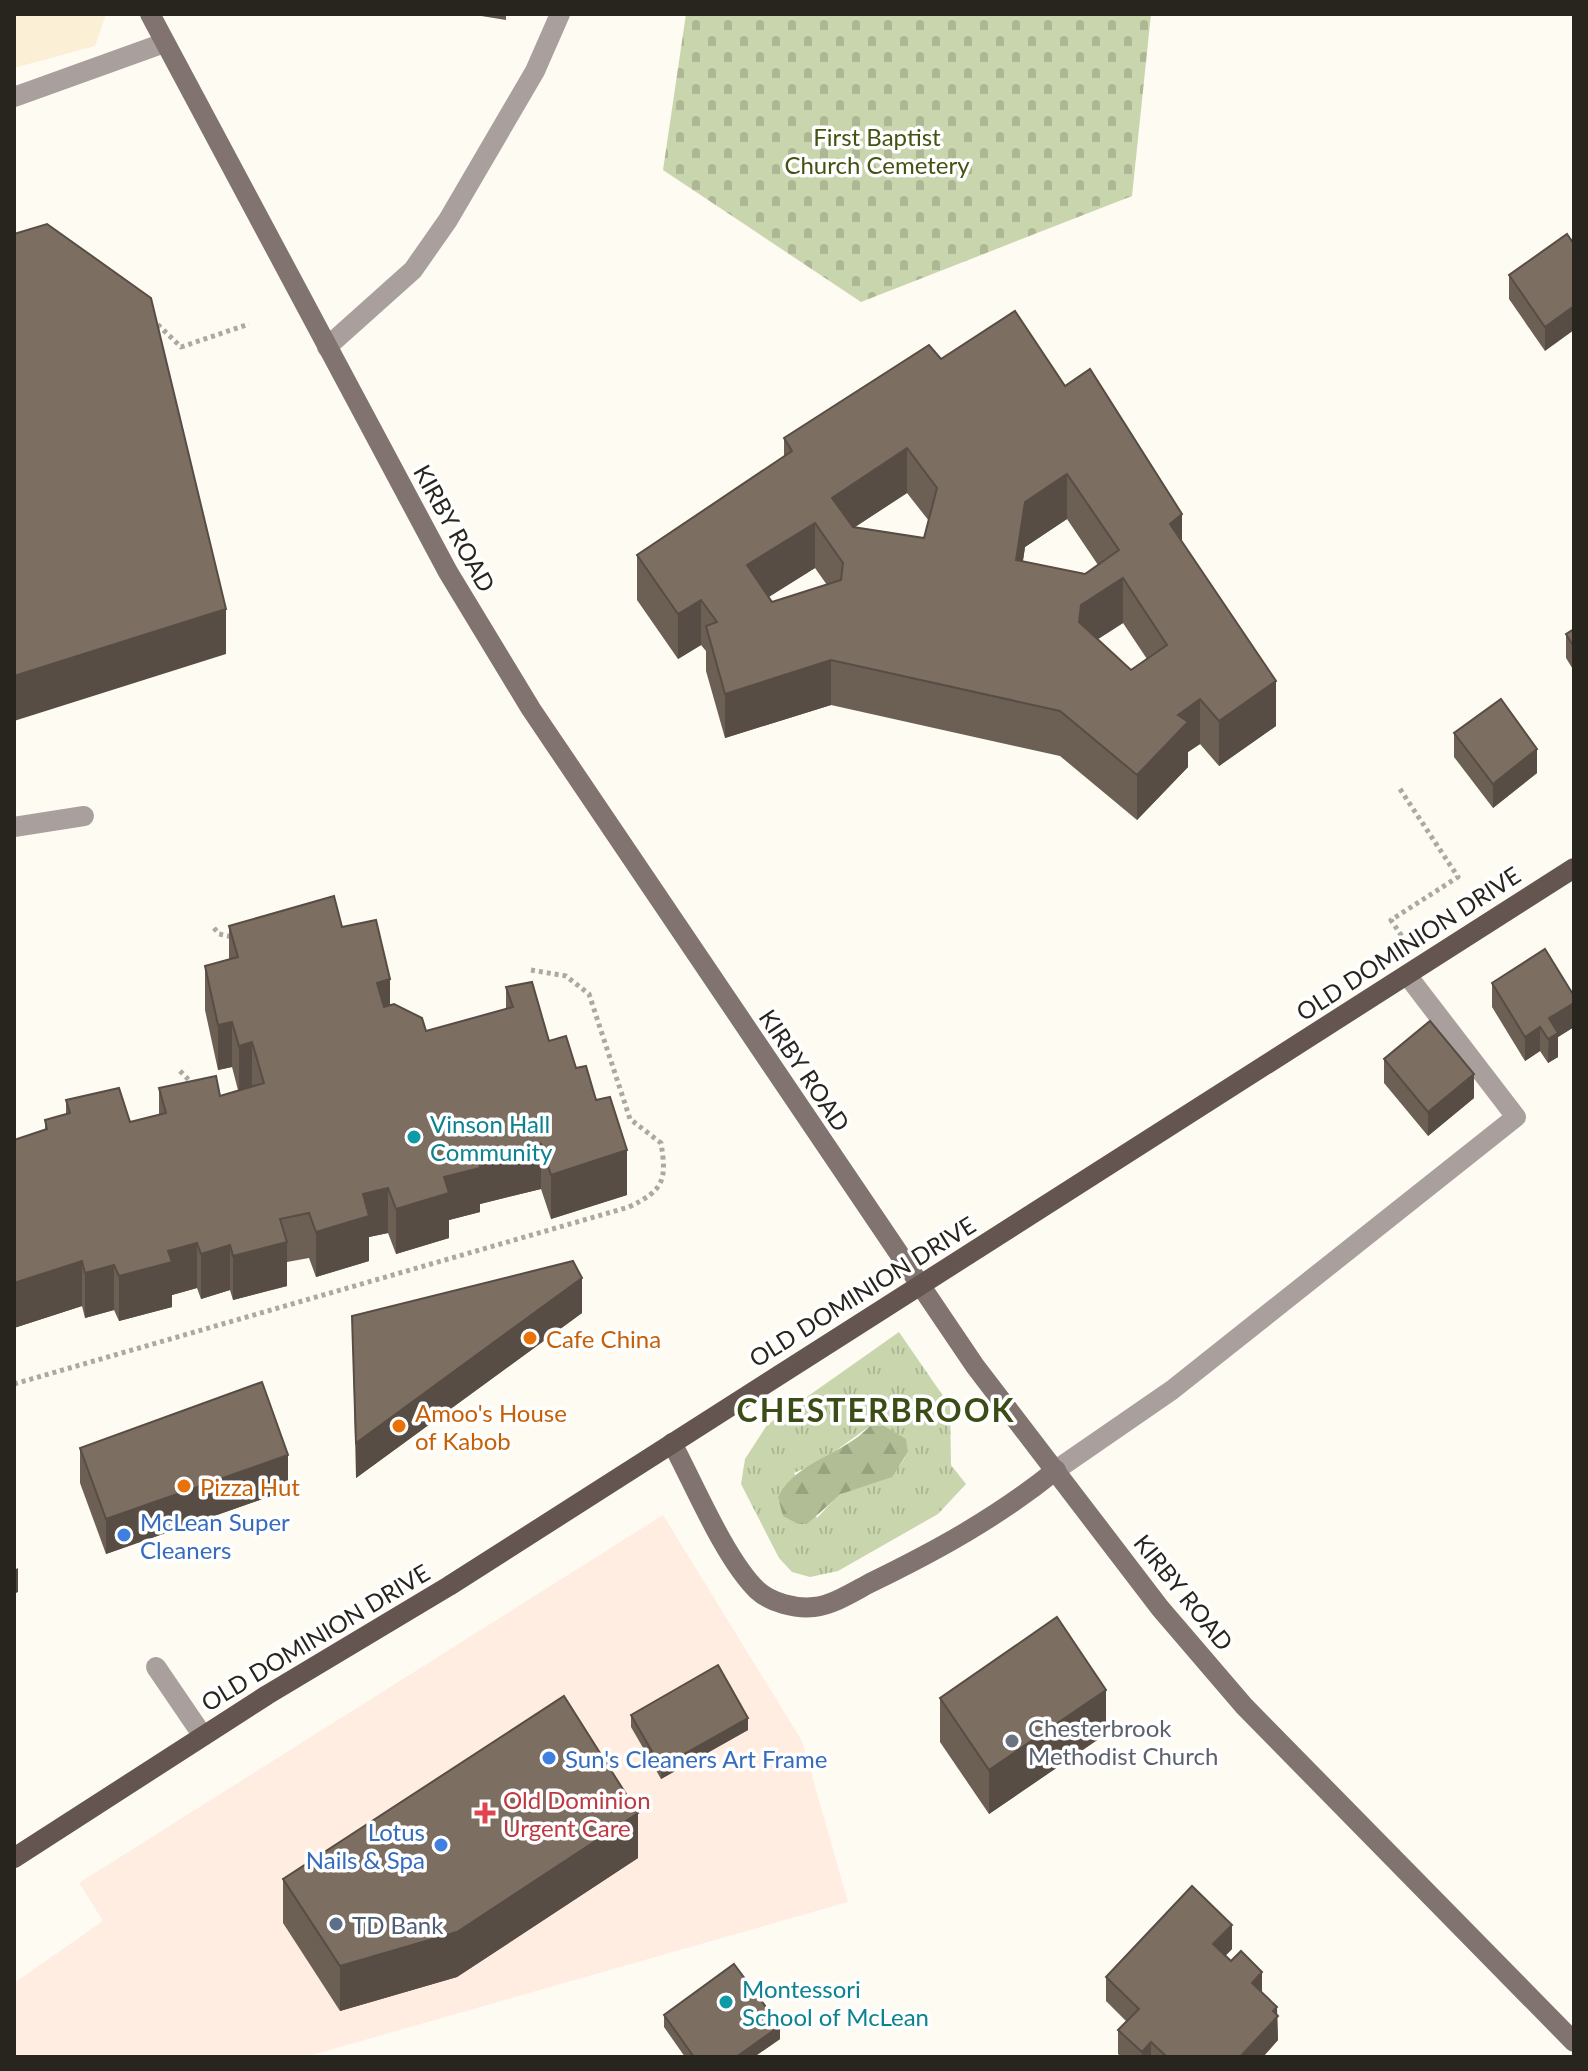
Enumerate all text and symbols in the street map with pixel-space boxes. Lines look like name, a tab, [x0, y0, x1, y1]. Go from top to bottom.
park label: First Baptist Church Cemetery	[784, 122, 970, 179]
street label: KIRBY ROAD	[408, 459, 502, 597]
street label: OLD DOMINION DRIVE	[1291, 860, 1525, 1026]
street label: KIRBY ROAD	[754, 1003, 856, 1137]
place label: Vinson Hall Community	[430, 1109, 553, 1166]
marker: Vinson Hall Community	[405, 1128, 423, 1146]
street label: OLD DOMINION DRIVE	[744, 1209, 980, 1373]
place label: Cafe China	[546, 1324, 661, 1353]
marker: Cafe China	[521, 1329, 539, 1347]
district label: CHESTERBROOK	[737, 1390, 1015, 1429]
place label: Amoo's House of Kabob	[415, 1398, 567, 1455]
marker: Amoo's House of Kabob	[390, 1417, 408, 1435]
place label: Pizza Hut	[200, 1472, 300, 1501]
marker: Pizza Hut	[175, 1477, 193, 1495]
place label: McLean Super Cleaners	[140, 1507, 290, 1564]
marker: McLean Super Cleaners	[115, 1526, 133, 1544]
street label: KIRBY ROAD	[1128, 1528, 1240, 1656]
street label: OLD DOMINION DRIVE	[196, 1557, 434, 1717]
place label: Chesterbrook Methodist Church	[1028, 1713, 1218, 1770]
marker: Chesterbrook Methodist Church	[1003, 1732, 1021, 1750]
place label: Sun's Cleaners Art Frame	[565, 1744, 827, 1773]
marker: Sun's Cleaners Art Frame	[540, 1749, 558, 1767]
place label: Old Dominion Urgent Care	[503, 1785, 651, 1842]
marker: Old Dominion Urgent Care	[474, 1802, 496, 1824]
place label: Lotus Nails & Spa	[306, 1817, 425, 1874]
marker: Lotus Nails & Spa	[432, 1836, 450, 1854]
place label: TD Bank	[352, 1910, 444, 1939]
marker: TD Bank	[327, 1915, 345, 1933]
place label: Montessori School of McLean	[742, 1974, 929, 2031]
marker: Montessori School of McLean	[717, 1993, 735, 2011]

